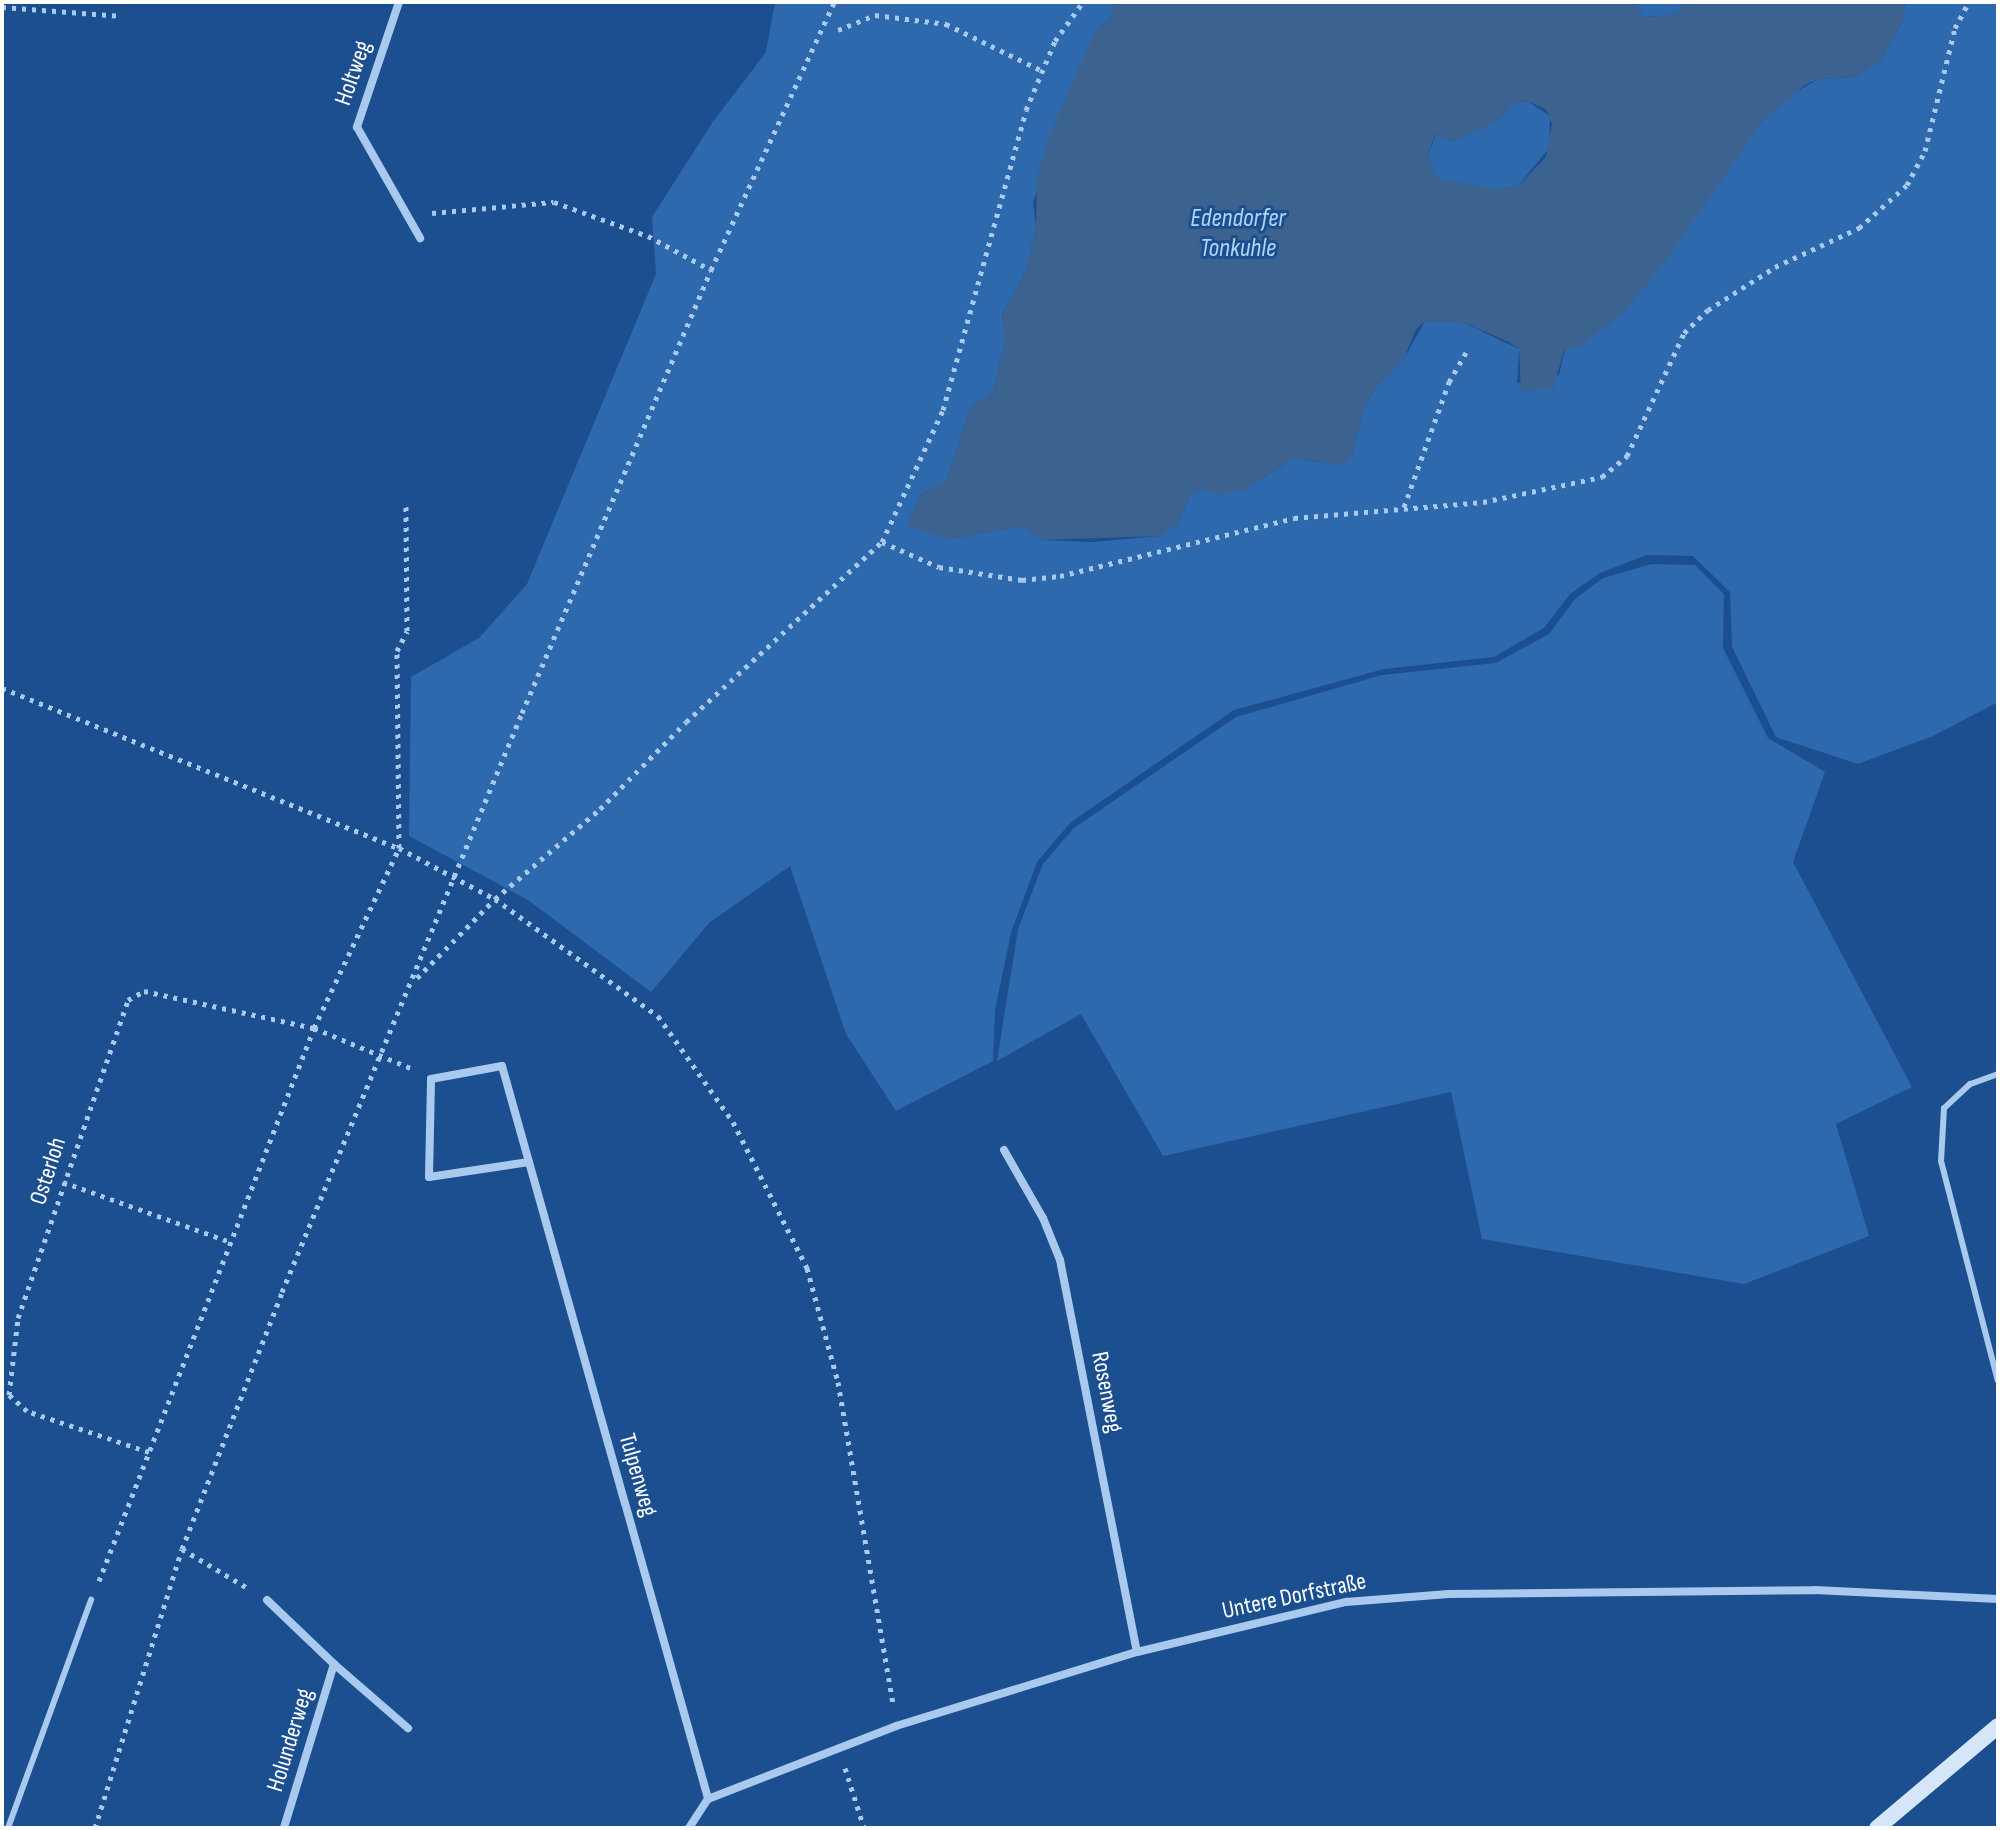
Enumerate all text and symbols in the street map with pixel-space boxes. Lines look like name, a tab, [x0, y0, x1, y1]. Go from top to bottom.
street label: Holtweg	[329, 37, 377, 109]
water label: Edendorfer Tonkuhle	[1190, 203, 1286, 264]
street label: Osterloh	[24, 1134, 72, 1208]
street label: Rosenweg	[1085, 1349, 1129, 1435]
street label: Tulpenweg	[612, 1430, 664, 1520]
street label: Untere Dorfstraße	[1219, 1567, 1369, 1625]
street label: Holunderweg	[261, 1685, 319, 1795]

